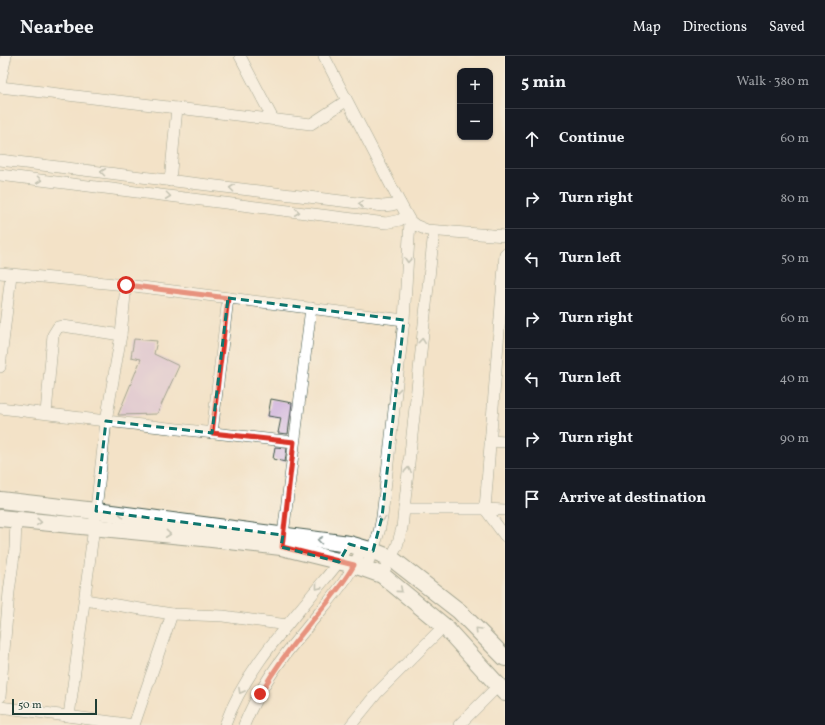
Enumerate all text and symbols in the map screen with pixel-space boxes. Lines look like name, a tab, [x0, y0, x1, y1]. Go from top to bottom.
text: Nearbee	[20, 15, 94, 41]
text: Map	[633, 18, 661, 37]
text: Directions	[683, 18, 747, 37]
text: Saved	[769, 18, 805, 37]
map controls	[457, 68, 493, 140]
button: +	[457, 68, 493, 104]
text: 5 min	[521, 71, 566, 94]
text: Walk · 380 m	[736, 73, 809, 91]
button: −	[457, 104, 493, 140]
icon: ahead	[521, 128, 543, 150]
text: Continue	[559, 128, 624, 149]
text: 60 m	[781, 130, 809, 148]
one-way arrow	[100, 168, 106, 177]
one-way arrow	[36, 175, 42, 184]
one-way arrow	[229, 184, 235, 193]
icon: right	[521, 188, 543, 210]
text: Turn right	[559, 188, 633, 209]
text: 80 m	[780, 190, 809, 208]
one-way arrow	[165, 192, 171, 201]
one-way arrow	[358, 200, 364, 209]
one-way arrow	[294, 207, 300, 216]
icon: left	[521, 248, 543, 270]
text: Turn left	[559, 248, 621, 269]
text: 50 m	[781, 250, 809, 268]
one-way arrow	[403, 257, 412, 263]
route start	[117, 276, 135, 294]
icon: right	[521, 308, 543, 330]
text: Turn right	[559, 308, 633, 329]
text: 60 m	[781, 310, 809, 328]
one-way arrow	[417, 338, 426, 344]
icon: left	[521, 368, 543, 390]
text: Turn left	[559, 368, 621, 389]
text: 40 m	[780, 370, 809, 388]
one-way arrow	[392, 387, 401, 393]
icon: right	[521, 428, 543, 450]
text: Turn right	[559, 428, 633, 449]
text: 90 m	[780, 430, 809, 448]
one-way arrow	[404, 467, 413, 473]
icon: arrive	[521, 488, 543, 510]
text: Arrive at destination	[559, 488, 706, 509]
one-way arrow	[119, 510, 125, 519]
one-way arrow	[378, 516, 387, 522]
one-way arrow	[36, 518, 42, 527]
one-way arrow	[165, 530, 171, 539]
one-way arrow	[317, 536, 324, 545]
one-way arrow	[316, 582, 323, 590]
one-way arrow	[396, 585, 403, 592]
one-way arrow	[475, 627, 483, 635]
route end	[251, 685, 269, 703]
one-way arrow	[238, 687, 245, 694]
scale bar	[12, 697, 97, 716]
text: 50 m	[18, 698, 42, 713]

